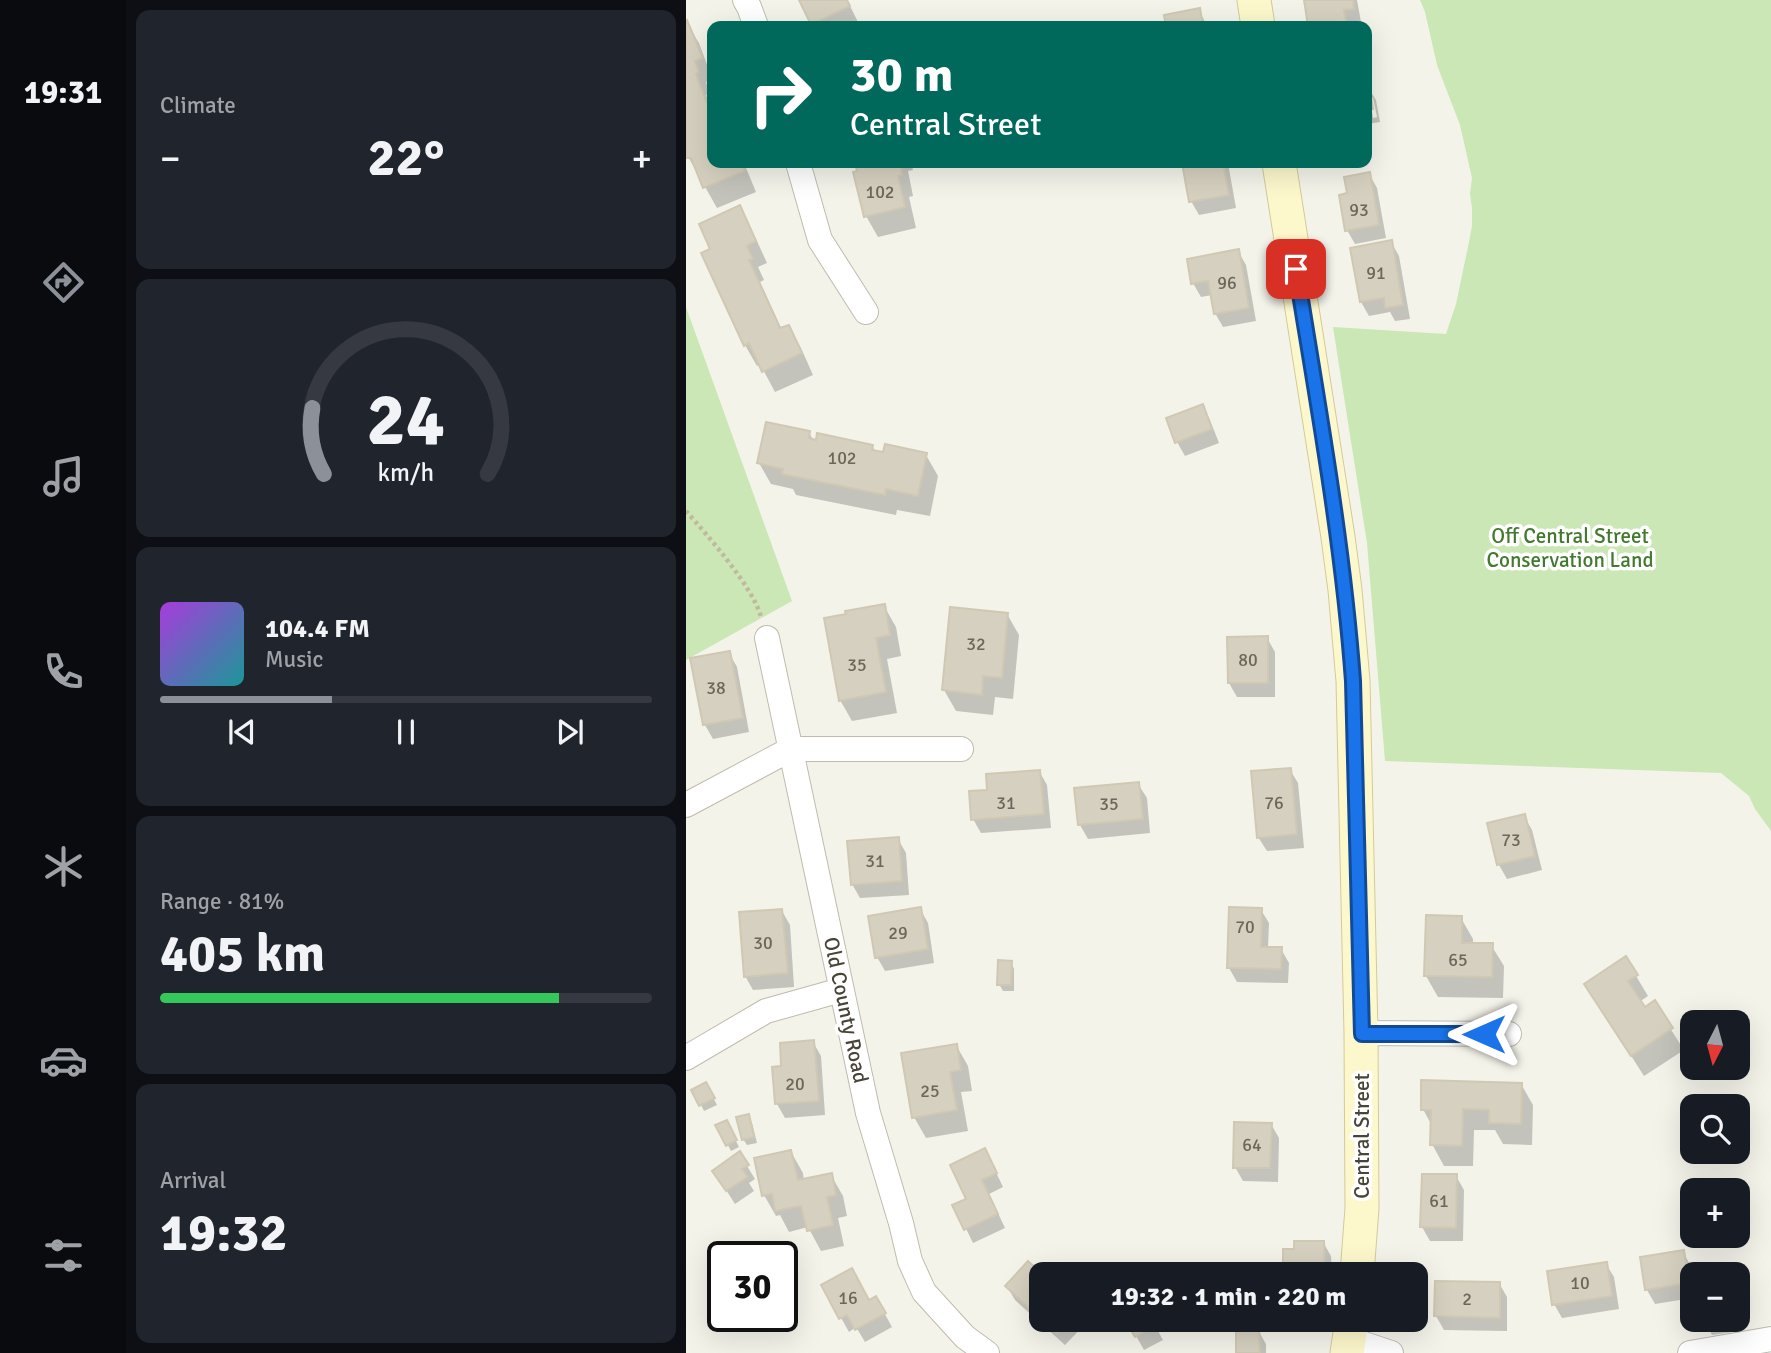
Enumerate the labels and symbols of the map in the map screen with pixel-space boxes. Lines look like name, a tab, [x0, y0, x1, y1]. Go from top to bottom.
house number: 102	[865, 181, 895, 203]
house number: 93	[1349, 199, 1369, 221]
pin	[1266, 239, 1326, 299]
house number: 91	[1366, 262, 1386, 284]
house number: 96	[1217, 272, 1237, 294]
house number: 102	[827, 447, 857, 469]
park label: Off Central Street Conservation Land	[1486, 523, 1654, 573]
house number: 32	[966, 633, 986, 655]
house number: 80	[1238, 649, 1258, 671]
house number: 35	[847, 654, 867, 676]
house number: 38	[706, 677, 726, 699]
house number: 31	[996, 792, 1016, 814]
house number: 76	[1264, 792, 1284, 814]
house number: 35	[1099, 793, 1119, 815]
house number: 73	[1501, 829, 1521, 851]
house number: 31	[865, 850, 885, 872]
house number: 70	[1235, 916, 1255, 938]
house number: 29	[888, 922, 908, 944]
house number: 30	[753, 932, 773, 954]
street label: Old County Road	[818, 935, 874, 1085]
house number: 65	[1448, 949, 1468, 971]
position arrow	[1447, 997, 1521, 1071]
north arrow	[1680, 1010, 1750, 1080]
house number: 20	[785, 1073, 805, 1095]
street label: Central Street	[1349, 1073, 1375, 1199]
house number: 25	[920, 1080, 940, 1102]
house number: 64	[1242, 1134, 1262, 1156]
house number: 61	[1429, 1190, 1449, 1212]
speed limit sign: 30	[707, 1241, 798, 1332]
house number: 10	[1570, 1272, 1590, 1294]
house number: 16	[838, 1287, 858, 1309]
house number: 2	[1462, 1288, 1472, 1310]

